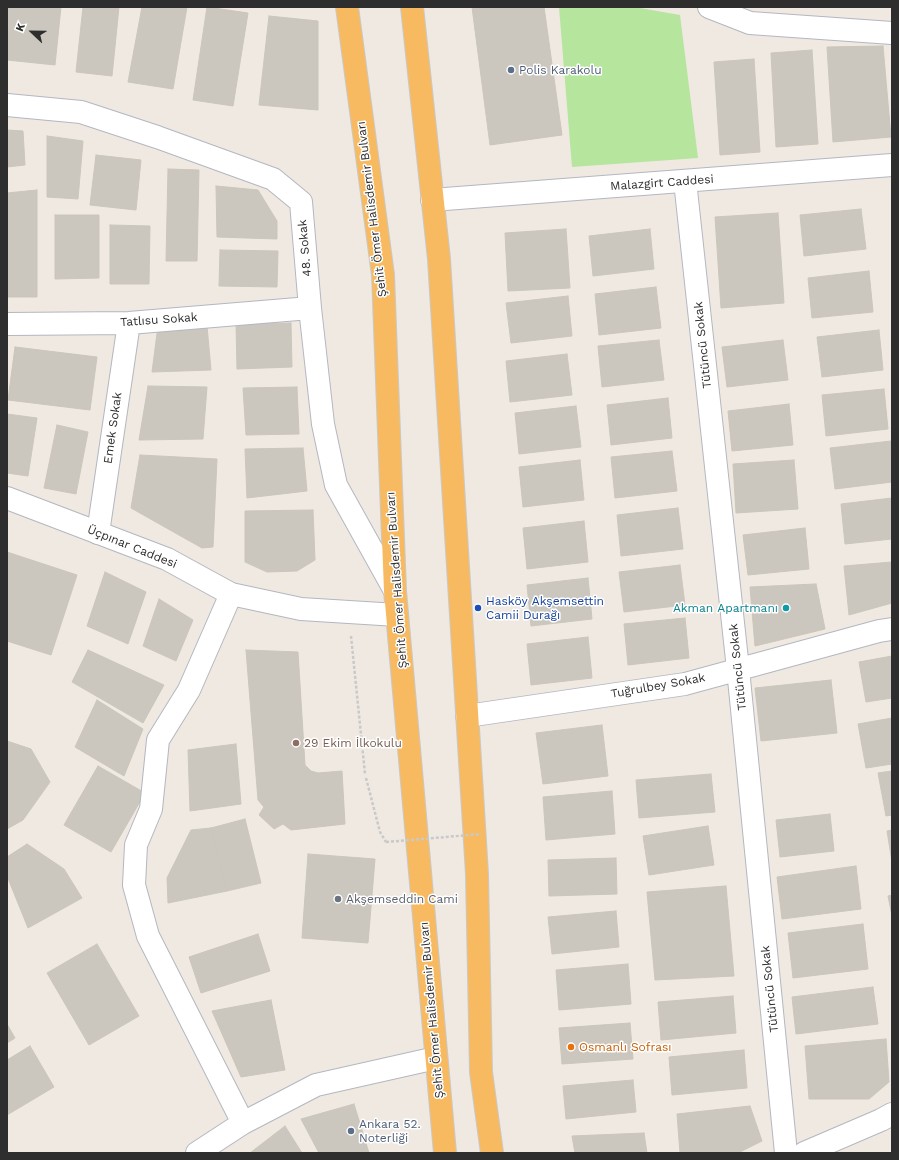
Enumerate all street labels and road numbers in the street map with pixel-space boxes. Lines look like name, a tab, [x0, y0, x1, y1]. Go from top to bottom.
street label: Şehit Ömer Halisdemir Bulvarı	[354, 120, 390, 298]
street label: Malazgirt Caddesi	[610, 172, 714, 194]
street label: 48. Sokak	[295, 219, 315, 277]
street label: Tütüncü Sokak	[691, 301, 715, 389]
street label: Tatlısu Sokak	[120, 310, 198, 330]
street label: Emek Sokak	[101, 391, 125, 465]
street label: Şehit Ömer Halisdemir Bulvarı	[384, 491, 410, 669]
street label: Üçpınar Caddesi	[85, 522, 179, 572]
street label: Tütüncü Sokak	[726, 623, 750, 711]
street label: Tuğrulbey Sokak	[610, 671, 706, 701]
street label: Şehit Ömer Halisdemir Bulvarı	[417, 921, 447, 1099]
street label: Tütüncü Sokak	[758, 945, 782, 1033]

